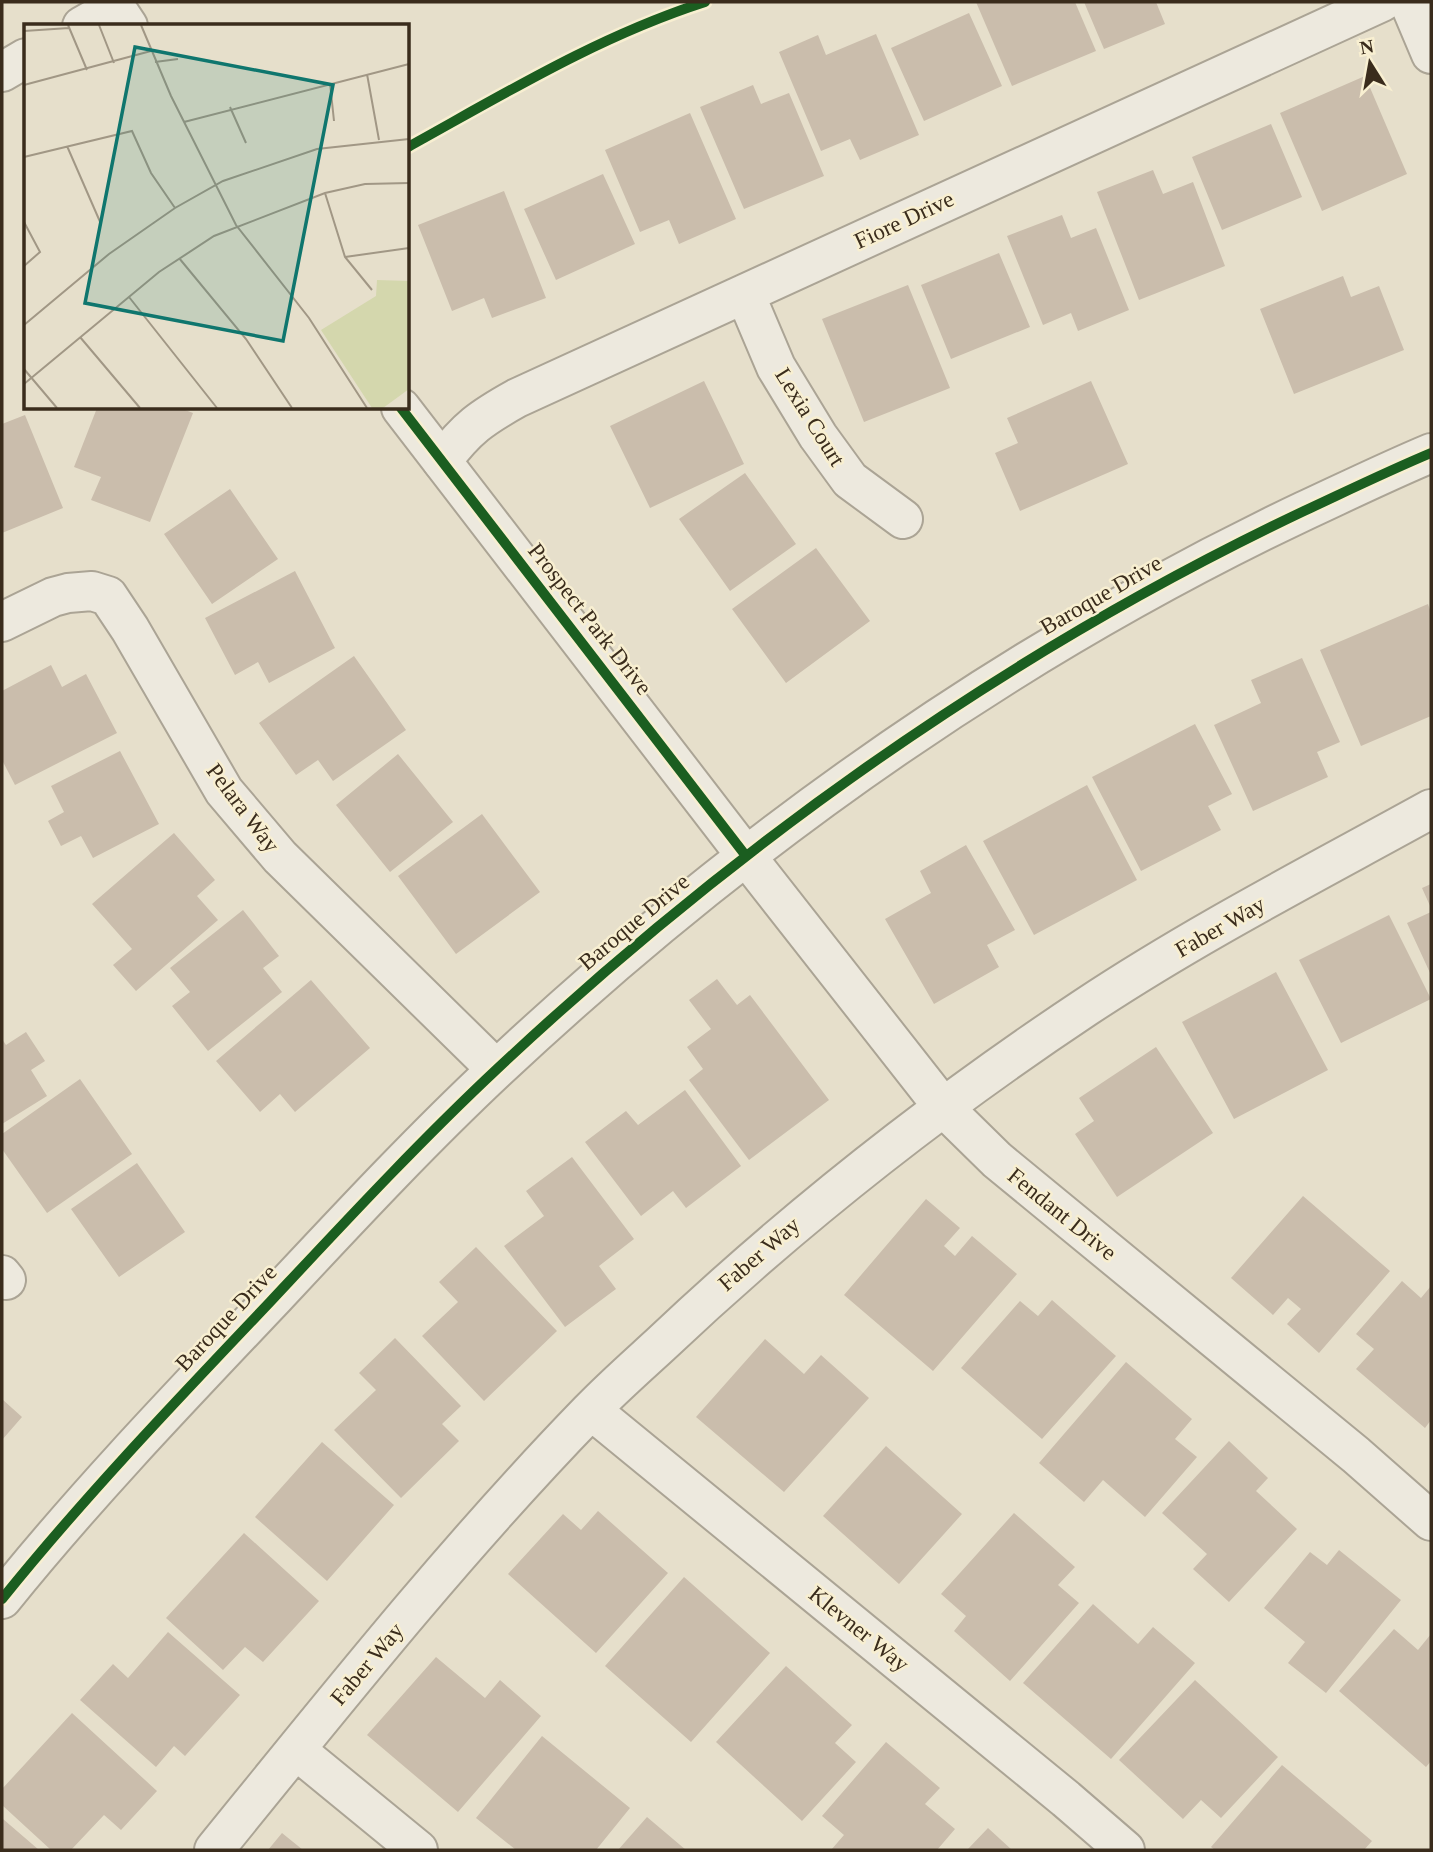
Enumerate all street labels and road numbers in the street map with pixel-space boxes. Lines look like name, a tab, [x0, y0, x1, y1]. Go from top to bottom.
street label: Fiore Drive	[850, 186, 958, 254]
street label: Lexia Court	[770, 364, 850, 471]
street label: Prospect Park Drive	[523, 538, 657, 700]
street label: Baroque Drive	[1036, 550, 1166, 640]
street label: Pelara Way	[202, 759, 285, 858]
street label: Baroque Drive	[574, 869, 694, 975]
street label: Faber Way	[1171, 891, 1270, 963]
street label: Fendant Drive	[1003, 1163, 1121, 1265]
street label: Faber Way	[713, 1212, 805, 1296]
street label: Baroque Drive	[170, 1260, 282, 1376]
street label: Klevner Way	[804, 1581, 914, 1677]
street label: Faber Way	[326, 1618, 409, 1710]

